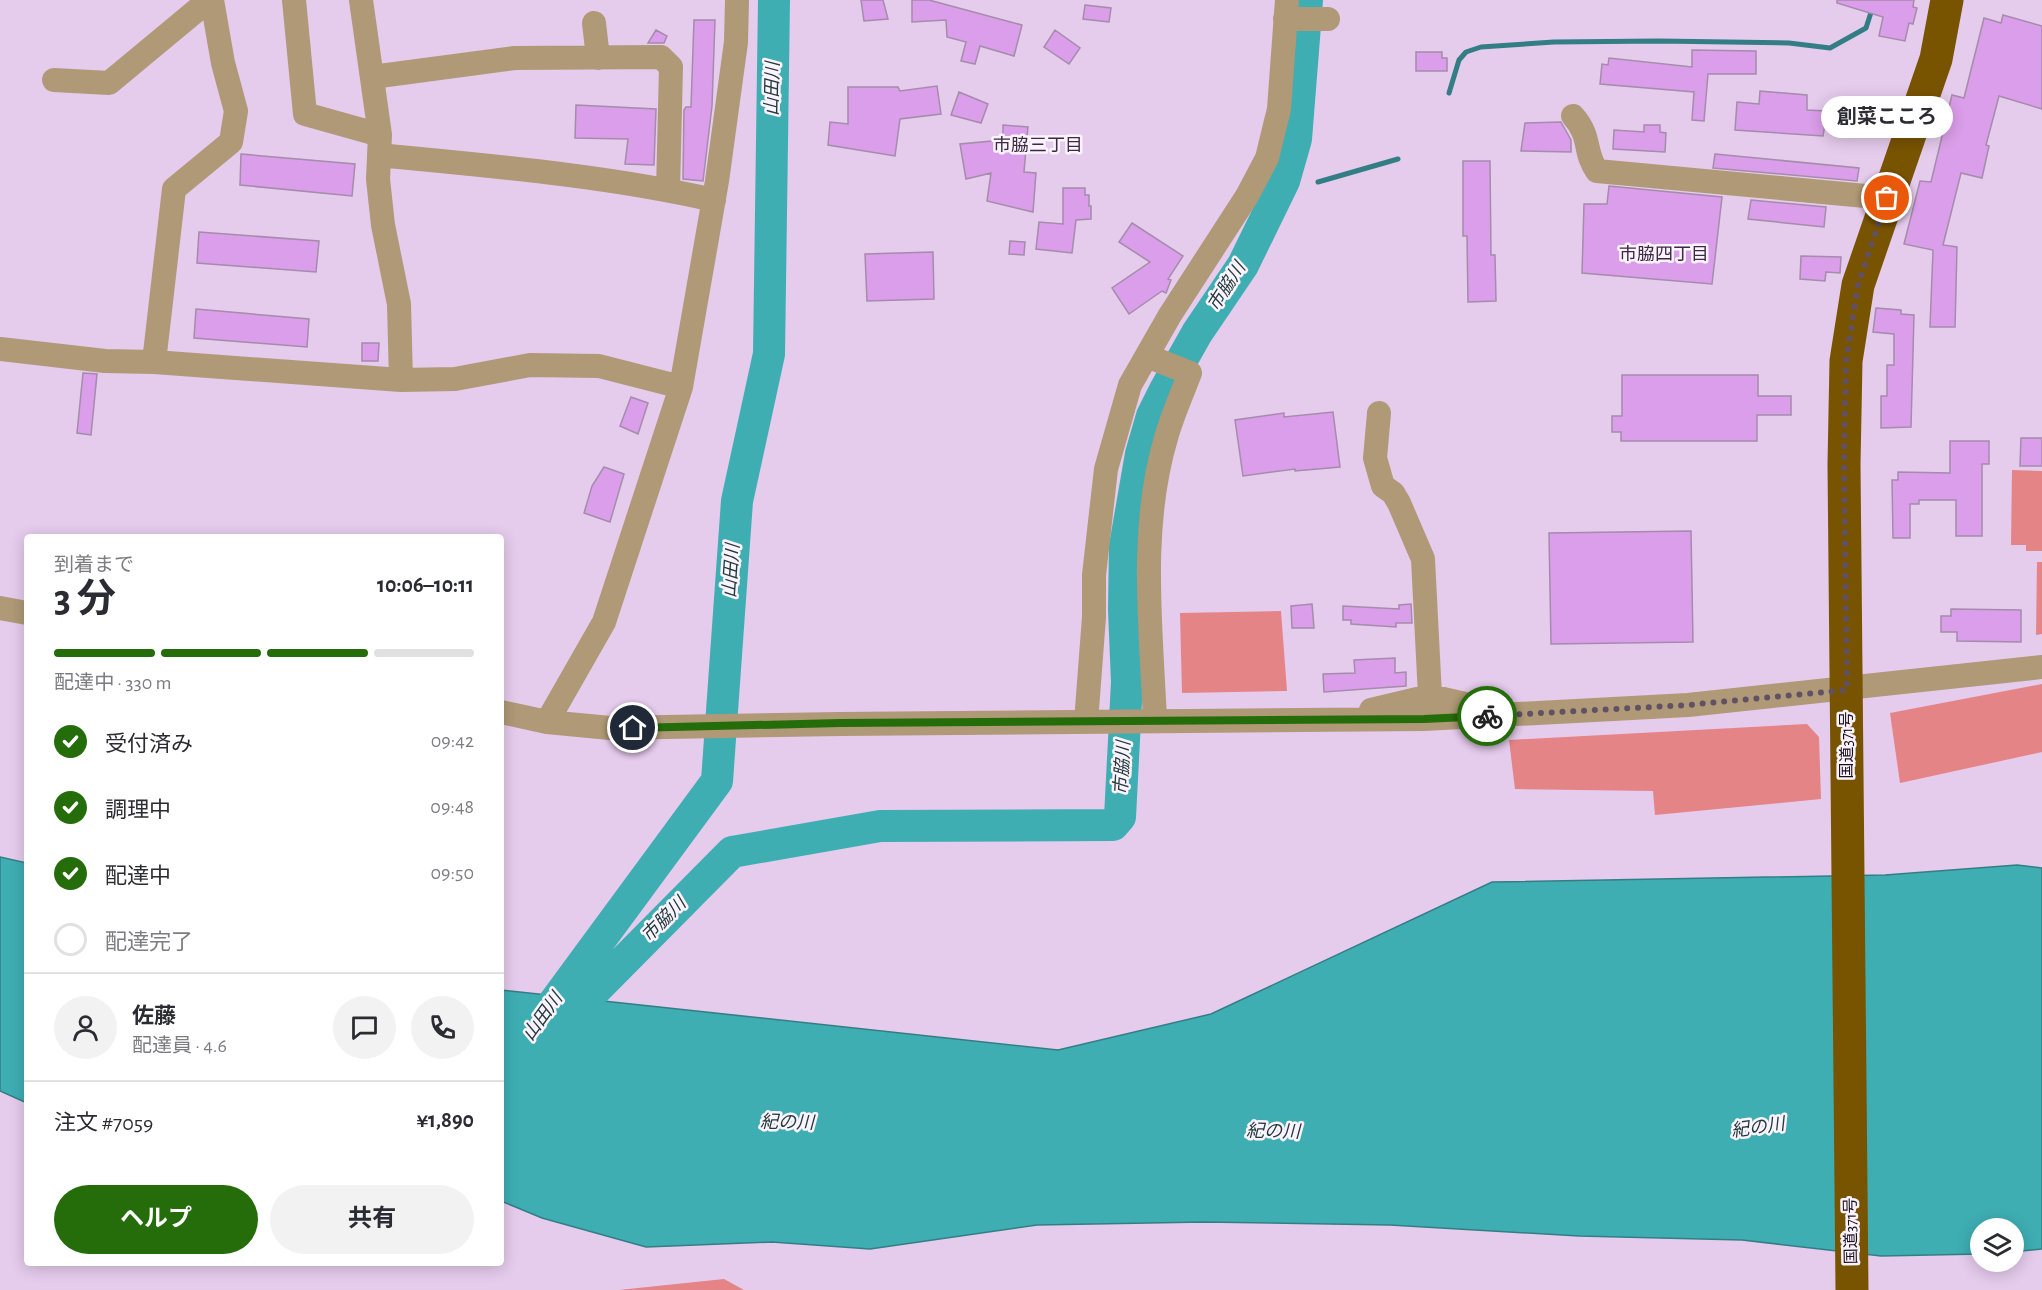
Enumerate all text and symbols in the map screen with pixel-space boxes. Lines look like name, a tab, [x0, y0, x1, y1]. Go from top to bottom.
water label: 山田川	[763, 60, 783, 116]
callout: 創菜こころ	[1821, 96, 1953, 138]
text: 創菜こころ	[1837, 107, 1937, 127]
district label: 市脇三丁目	[993, 136, 1083, 155]
pin	[1861, 172, 1912, 223]
icon: bag	[1870, 181, 1903, 214]
district label: 市脇四丁目	[1619, 245, 1709, 264]
water label: 市脇川	[1203, 257, 1250, 315]
water label: 山田川	[720, 541, 743, 599]
text: 到着まで	[54, 555, 134, 575]
text: 10:06–10:11	[377, 574, 474, 596]
text: 3 分	[54, 580, 116, 619]
text: 配達中 · 330 m	[54, 673, 172, 693]
courier	[1457, 686, 1517, 746]
icon: bike	[1471, 700, 1504, 733]
pin	[607, 702, 658, 753]
icon: home	[616, 711, 649, 744]
street label: 国道371号	[1838, 712, 1855, 778]
icon: check	[54, 725, 87, 758]
text: 09:42	[431, 731, 474, 751]
text: 受付済み	[105, 733, 193, 755]
water label: 市脇川	[1111, 738, 1134, 795]
icon: check	[54, 791, 87, 824]
text: 09:48	[430, 797, 474, 817]
text: 調理中	[105, 799, 171, 821]
icon: check	[54, 857, 87, 890]
text: 09:50	[431, 863, 474, 883]
text: 配達中	[105, 865, 171, 887]
water label: 市脇川	[637, 892, 691, 945]
text: 配達完了	[105, 931, 193, 953]
water label: 山田川	[519, 988, 567, 1044]
button: person	[54, 996, 117, 1059]
button: chat	[333, 996, 396, 1059]
button: phone	[411, 996, 474, 1059]
text: 佐藤	[132, 1005, 176, 1027]
text: 配達員 · 4.6	[132, 1036, 227, 1056]
text: ¥1,890	[417, 1109, 474, 1131]
text: 注文 #7059	[54, 1112, 153, 1134]
water label: 紀の川	[760, 1112, 816, 1133]
water label: 紀の川	[1730, 1113, 1788, 1141]
water label: 紀の川	[1246, 1121, 1302, 1142]
button: ヘルプ	[54, 1185, 258, 1254]
button: 共有	[270, 1185, 474, 1254]
street label: 国道371号	[1841, 1197, 1860, 1265]
map controls	[1970, 1218, 2024, 1272]
button: layers	[1970, 1218, 2024, 1272]

